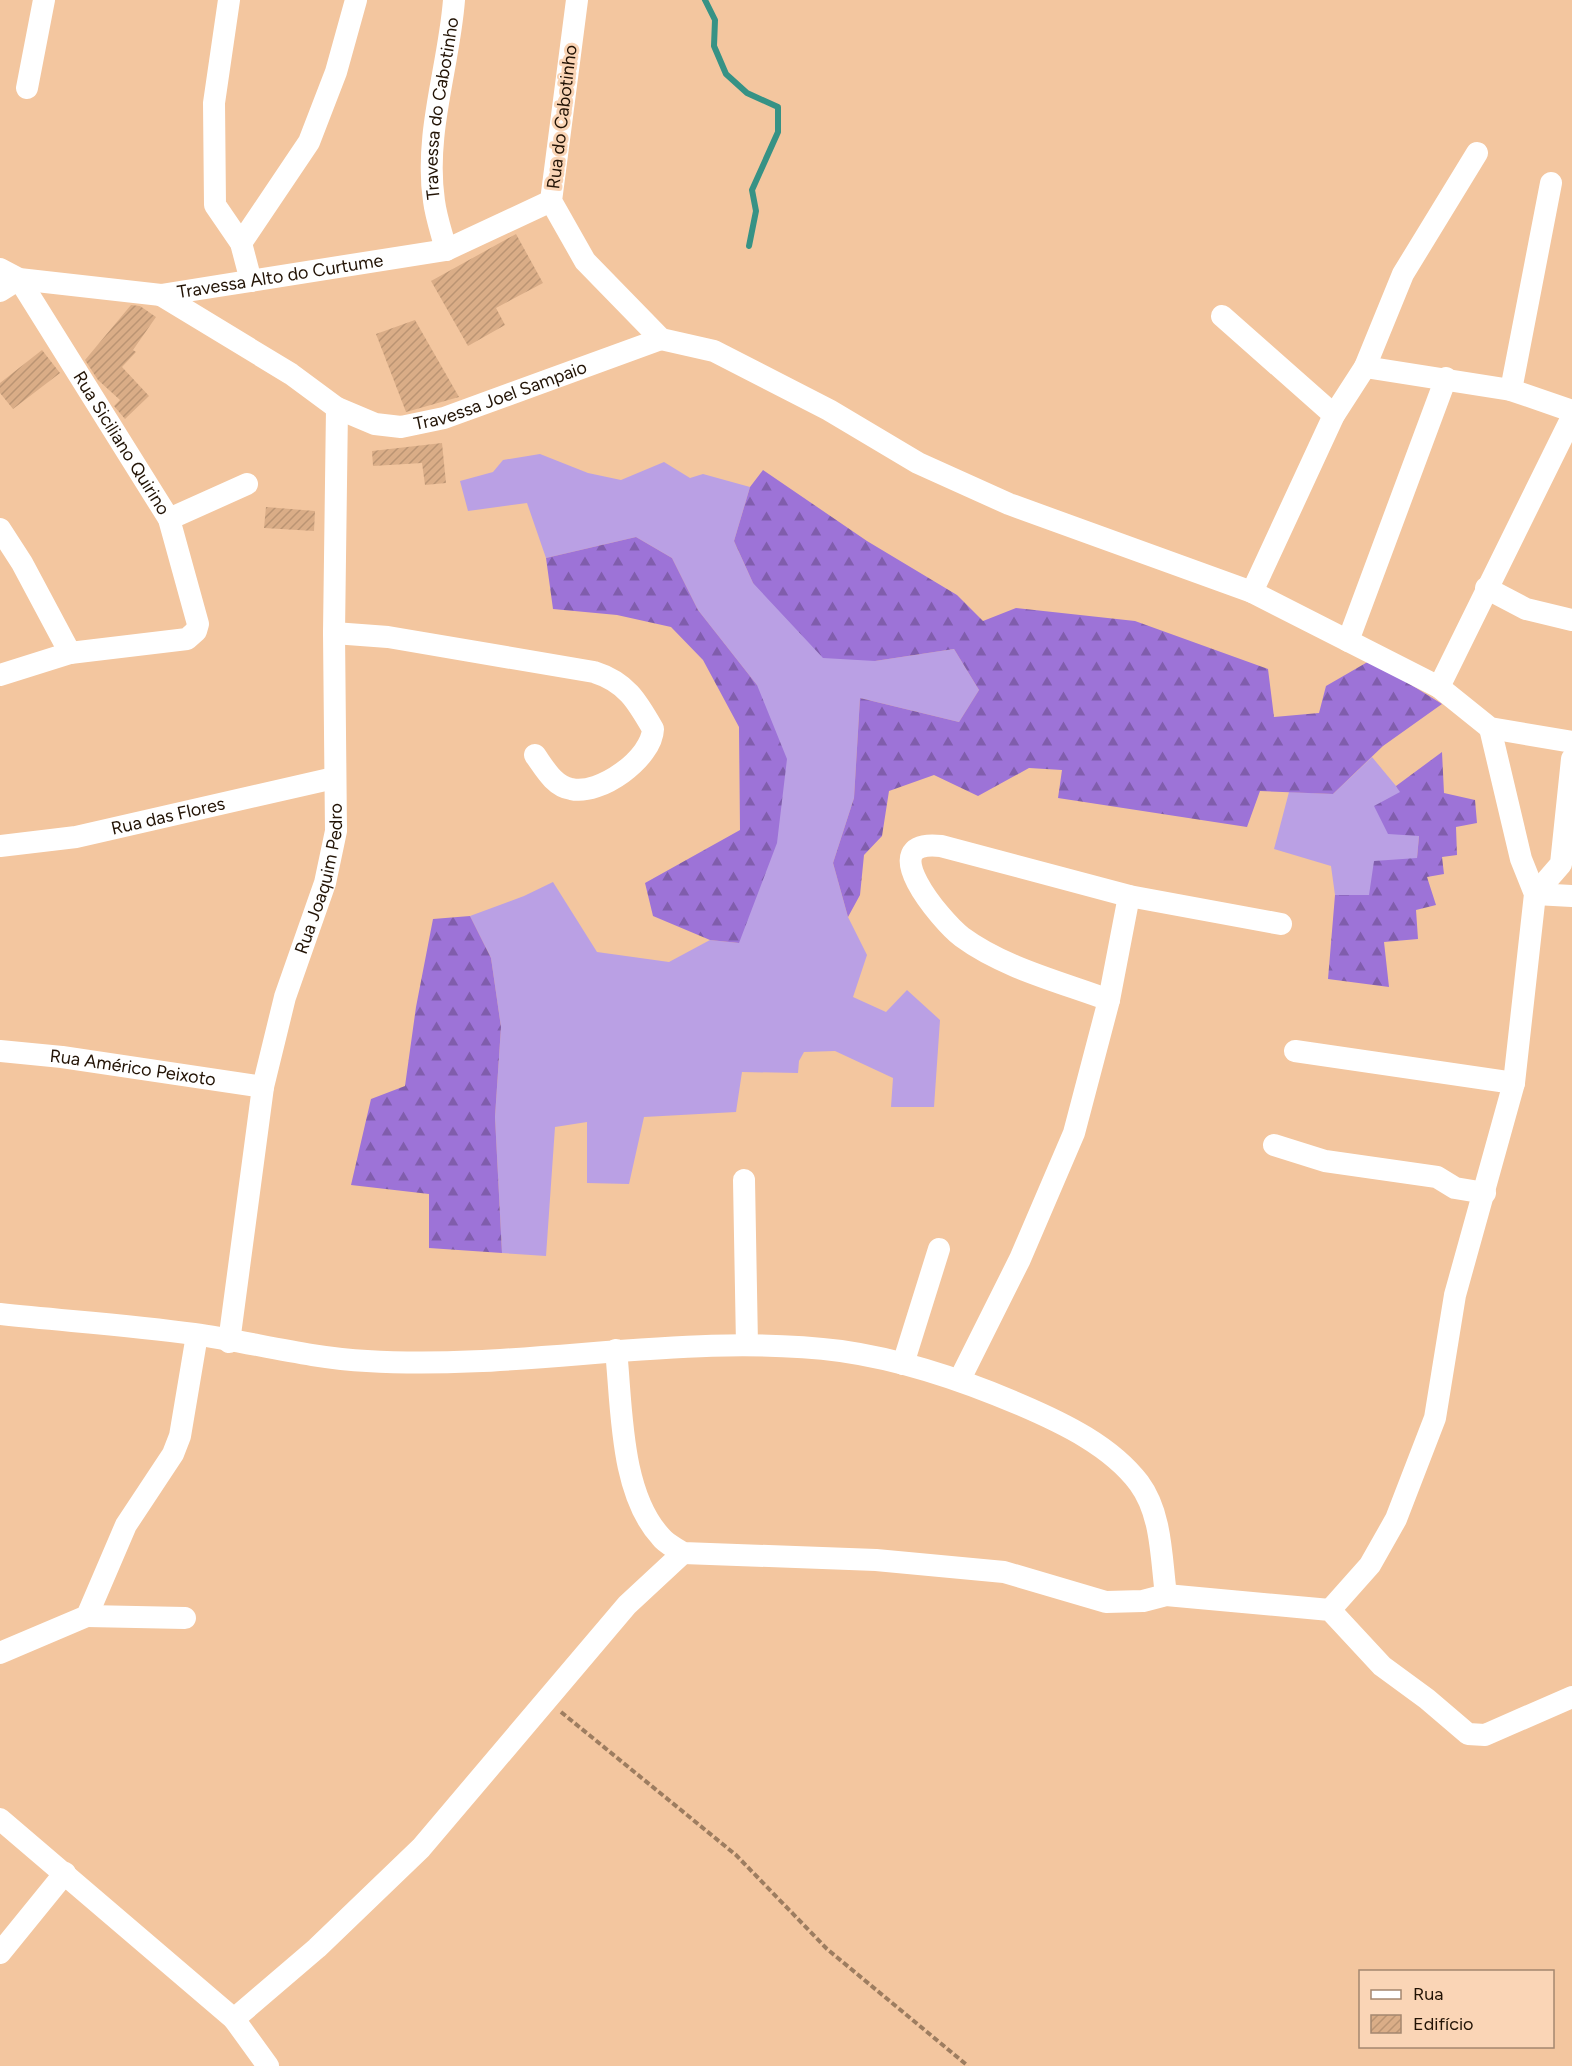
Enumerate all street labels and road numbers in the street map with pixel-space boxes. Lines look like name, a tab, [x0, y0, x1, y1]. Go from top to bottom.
street label: Travessa do Cabotinho	[421, 16, 463, 201]
street label: Rua do Cabotinho	[542, 44, 582, 190]
street label: Travessa Alto do Curtume	[176, 249, 385, 303]
street label: Travessa Joel Sampaio	[412, 356, 590, 435]
street label: Rua Siciliano Quirino	[68, 367, 175, 519]
street label: Rua das Flores	[109, 792, 227, 840]
street label: Rua Joaquim Pedro	[290, 803, 347, 957]
street label: Rua Américo Peixoto	[49, 1045, 217, 1091]

